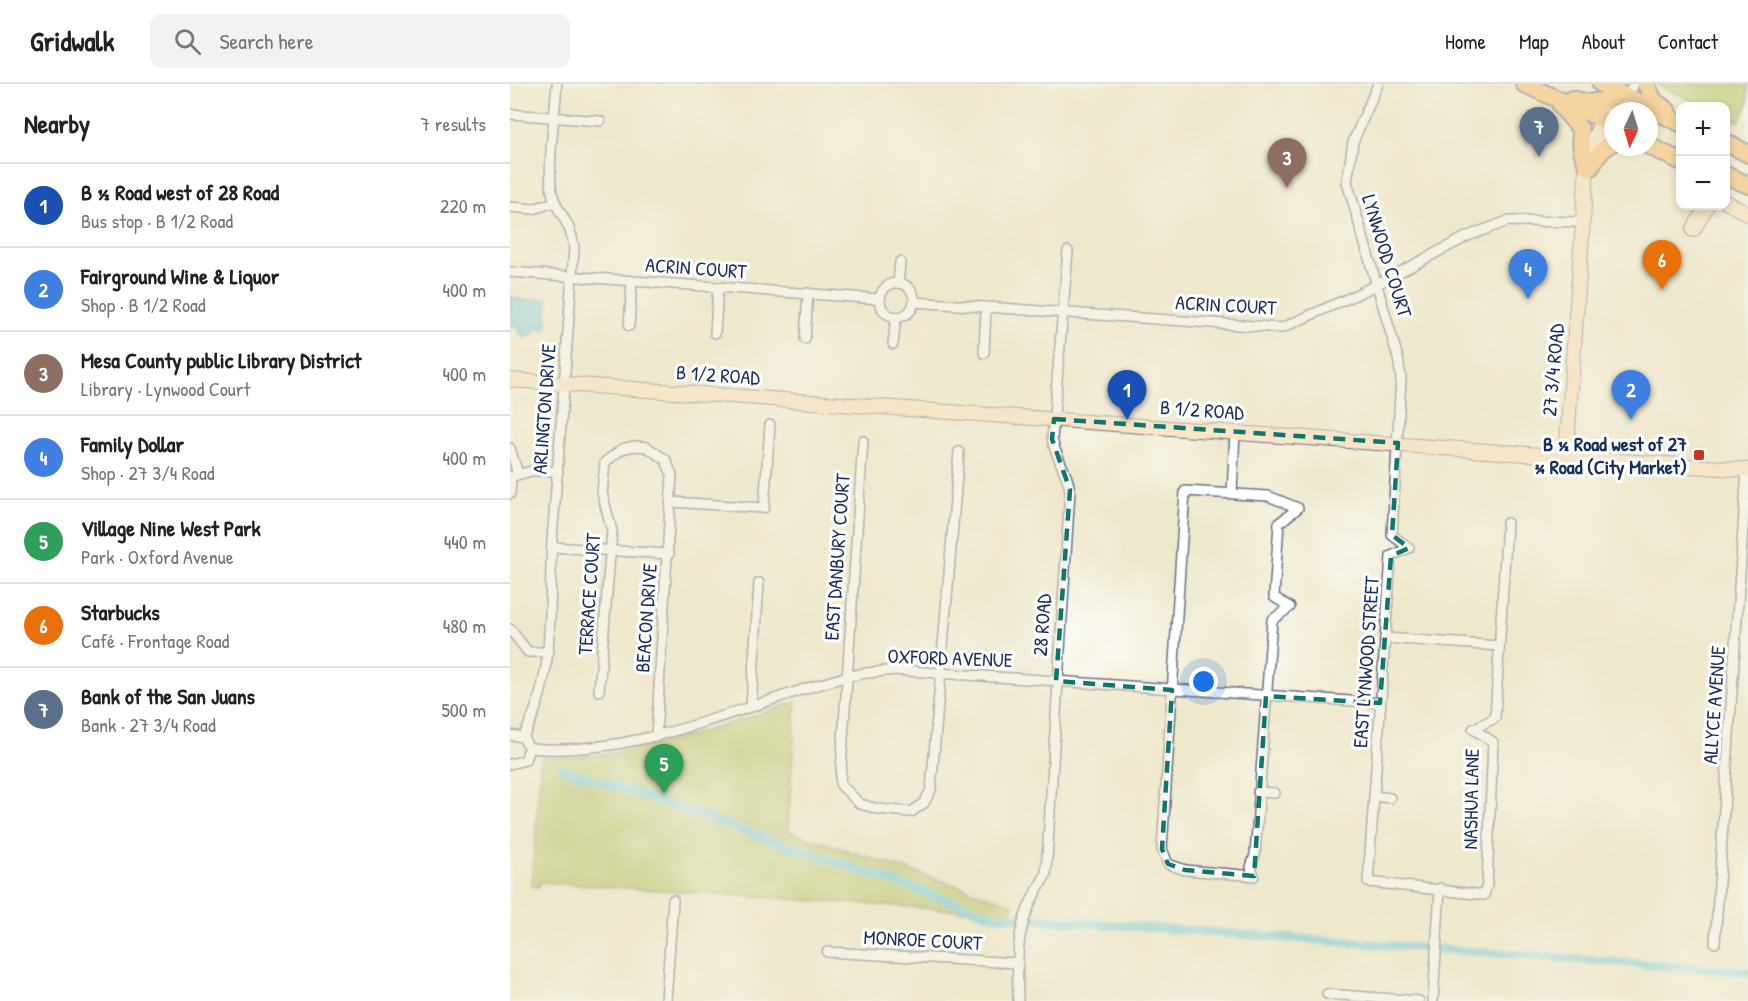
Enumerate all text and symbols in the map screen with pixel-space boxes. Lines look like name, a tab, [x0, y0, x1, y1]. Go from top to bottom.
search box	[150, 14, 570, 68]
text: Gridwalk	[30, 22, 114, 60]
icon: search	[171, 25, 204, 58]
text: Search here	[219, 26, 313, 56]
text: Home	[1445, 27, 1486, 56]
text: Map	[1519, 27, 1549, 56]
text: About	[1582, 27, 1625, 56]
text: Contact	[1658, 27, 1718, 56]
north arrow	[1604, 102, 1658, 156]
map controls	[1676, 102, 1730, 210]
button: +	[1676, 102, 1730, 156]
text: Nearby	[24, 106, 90, 141]
pin: 7	[1520, 107, 1558, 157]
text: 7 results	[420, 110, 486, 137]
pin: 3	[1268, 138, 1306, 188]
button: −	[1676, 156, 1730, 210]
text: B ½ Road west of 28 Road	[81, 177, 279, 207]
street label: LYNWOOD COURT	[1356, 191, 1419, 321]
text: 1	[40, 192, 47, 219]
text: 220 m	[440, 192, 486, 219]
text: Bus stop · B 1/2 Road	[81, 207, 233, 234]
pin: 6	[1642, 240, 1682, 290]
pin: 4	[1508, 250, 1548, 299]
street label: ACRIN COURT	[645, 251, 748, 285]
text: Fairground Wine & Liquor	[81, 261, 279, 291]
text: 2	[39, 276, 48, 303]
text: 400 m	[442, 276, 486, 303]
street label: ACRIN COURT	[1175, 288, 1278, 321]
text: Shop · B 1/2 Road	[81, 291, 206, 318]
street label: 27 3/4 ROAD	[1535, 322, 1570, 417]
street label: ARLINGTON DRIVE	[525, 343, 562, 475]
text: Mesa County public Library District	[81, 345, 361, 375]
street label: B 1/2 ROAD	[675, 358, 761, 391]
text: 3	[39, 360, 48, 387]
text: 400 m	[442, 360, 486, 387]
pin: 1	[1108, 370, 1146, 420]
pin: 2	[1612, 370, 1650, 420]
text: Library · Lynwood Court	[81, 375, 250, 402]
street label: B 1/2 ROAD	[1159, 393, 1245, 426]
text: Family Dollar	[81, 429, 184, 459]
place label: B ½ Road west of 27 ¾ Road (City Market)	[1534, 430, 1687, 481]
text: 4	[40, 444, 47, 471]
text: 400 m	[442, 444, 486, 471]
marker: B ½ Road west of 27 ¾ Road (City Market)	[1692, 448, 1706, 462]
text: Shop · 27 3/4 Road	[81, 459, 215, 486]
street label: EAST DANBURY COURT	[817, 472, 856, 641]
text: Village Nine West Park	[81, 513, 261, 543]
text: 5	[39, 528, 48, 555]
text: 440 m	[444, 528, 486, 555]
street label: TERRACE COURT	[571, 532, 606, 656]
text: Park · Oxford Avenue	[81, 543, 234, 570]
street label: BEACON DRIVE	[628, 562, 663, 673]
street label: EAST LYNWOOD STREET	[1346, 575, 1385, 749]
street label: 28 ROAD	[1026, 593, 1057, 657]
text: Starbucks	[81, 597, 160, 627]
text: 6	[40, 612, 47, 639]
text: 480 m	[443, 612, 486, 639]
text: Café · Frontage Road	[81, 627, 229, 654]
street label: OXFORD AVENUE	[887, 642, 1013, 673]
street label: ALLYCE AVENUE	[1696, 645, 1731, 765]
your location	[1189, 667, 1218, 696]
text: Bank of the San Juans	[81, 681, 255, 711]
text: 7	[39, 696, 48, 723]
text: 500 m	[441, 696, 486, 723]
text: Bank · 27 3/4 Road	[81, 711, 216, 738]
pin: 5	[644, 744, 684, 794]
street label: NASHUA LANE	[1456, 748, 1485, 850]
street label: MONROE COURT	[863, 923, 984, 956]

